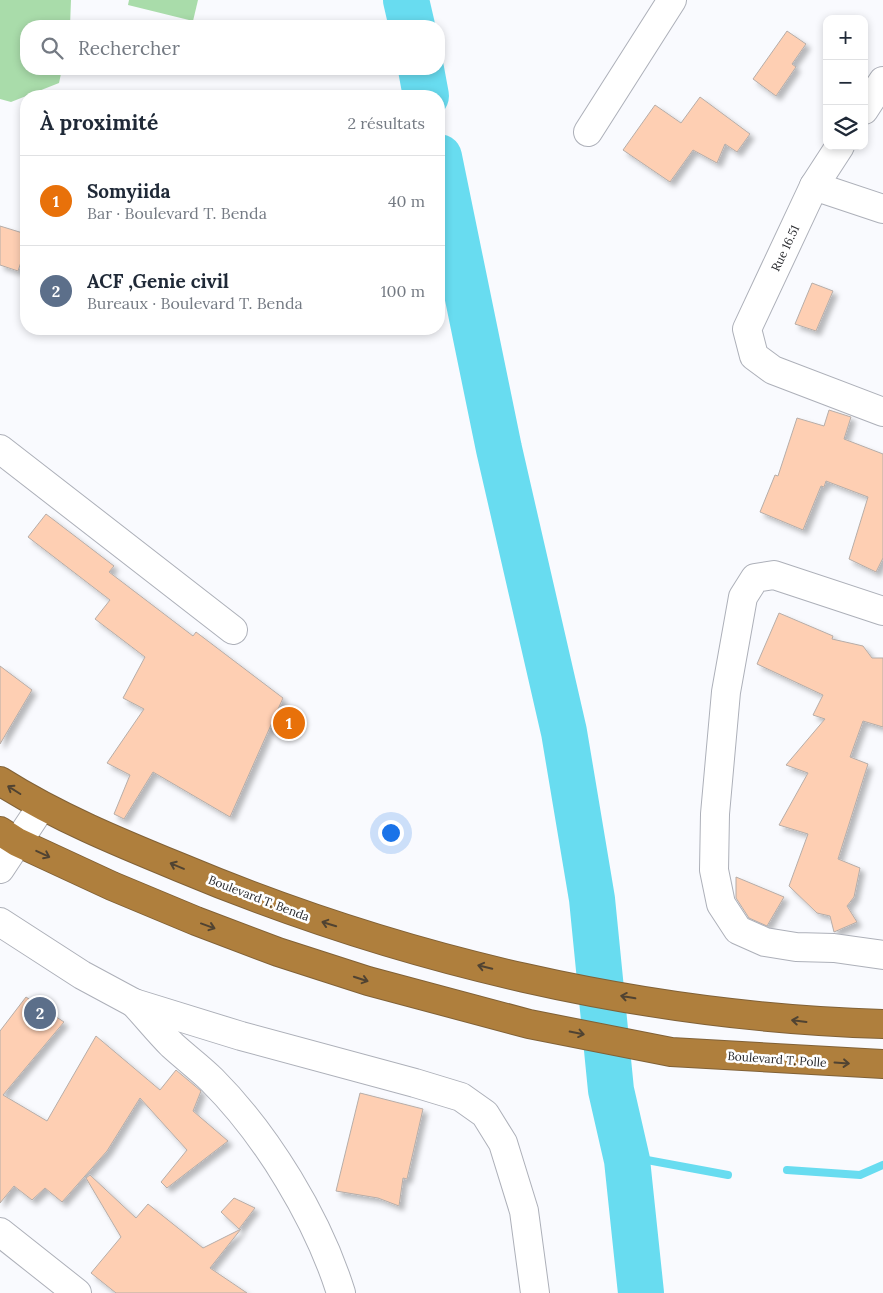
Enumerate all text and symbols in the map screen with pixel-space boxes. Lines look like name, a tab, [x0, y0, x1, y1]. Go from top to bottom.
map controls	[823, 15, 868, 150]
button: +	[823, 15, 868, 60]
search box	[20, 20, 445, 75]
icon: search	[38, 34, 66, 62]
text: Rechercher	[78, 36, 180, 60]
button: −	[823, 60, 868, 105]
button: layers	[823, 105, 868, 150]
text: À proximité	[40, 109, 158, 136]
text: 2 résultats	[347, 113, 425, 133]
text: Somyiida	[87, 179, 170, 203]
text: 1	[53, 191, 59, 211]
text: 40 m	[388, 191, 425, 211]
text: Bar · Boulevard T. Benda	[87, 203, 267, 223]
street label: Rue 16.51	[768, 222, 802, 274]
text: ACF ,Genie civil	[87, 269, 229, 293]
text: 2	[52, 281, 60, 301]
text: 100 m	[381, 281, 425, 301]
text: Bureaux · Boulevard T. Benda	[87, 293, 303, 313]
pin: 1	[273, 704, 305, 742]
one-way arrow	[8, 785, 22, 795]
your location	[378, 820, 404, 846]
one-way arrow	[35, 850, 50, 859]
one-way arrow	[170, 861, 185, 871]
street label: Boulevard T. Benda	[206, 872, 312, 924]
one-way arrow	[321, 918, 337, 928]
one-way arrow	[200, 921, 215, 931]
one-way arrow	[478, 962, 494, 972]
one-way arrow	[353, 975, 369, 984]
one-way arrow	[620, 992, 636, 1001]
pin: 2	[24, 994, 56, 1032]
one-way arrow	[792, 1015, 808, 1025]
one-way arrow	[568, 1029, 584, 1039]
street label: Boulevard T. Polle	[727, 1048, 828, 1070]
one-way arrow	[833, 1058, 849, 1067]

